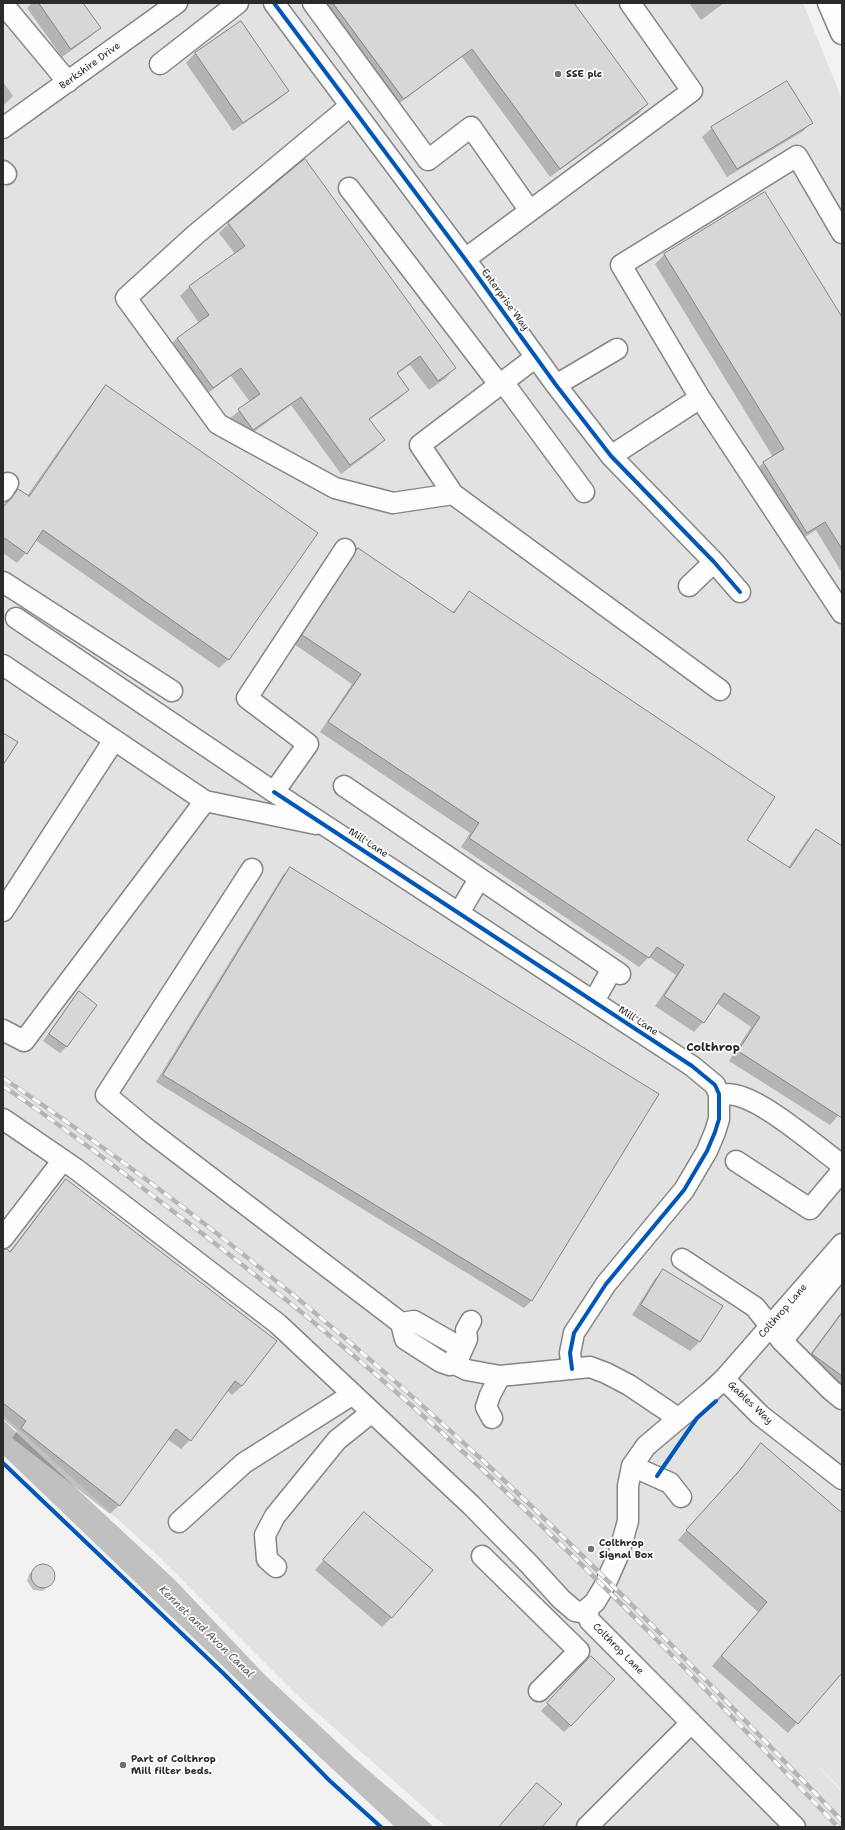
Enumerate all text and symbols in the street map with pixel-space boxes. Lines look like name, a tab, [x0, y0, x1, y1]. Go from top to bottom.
street label: Berkshire Drive	[57, 40, 123, 92]
place label: SSE plc	[566, 68, 602, 80]
marker: SSE plc	[553, 69, 563, 79]
street label: Enterprise Way	[479, 267, 531, 333]
street label: Mill Lane	[346, 826, 390, 860]
street label: Mill Lane	[616, 1004, 660, 1038]
district label: Colthrop	[686, 1041, 740, 1055]
street label: Colthrop Lane	[756, 1282, 810, 1340]
street label: Gables Way	[725, 1379, 775, 1427]
place label: Colthrop Signal Box	[599, 1537, 653, 1560]
marker: Colthrop Signal Box	[586, 1544, 596, 1554]
water label: Kennet and Avon Canal	[156, 1583, 256, 1681]
street label: Colthrop Lane	[590, 1621, 646, 1677]
place label: Part of Colthrop Mill filter beds.	[131, 1753, 216, 1776]
marker: Part of Colthrop Mill filter beds.	[118, 1760, 128, 1770]

